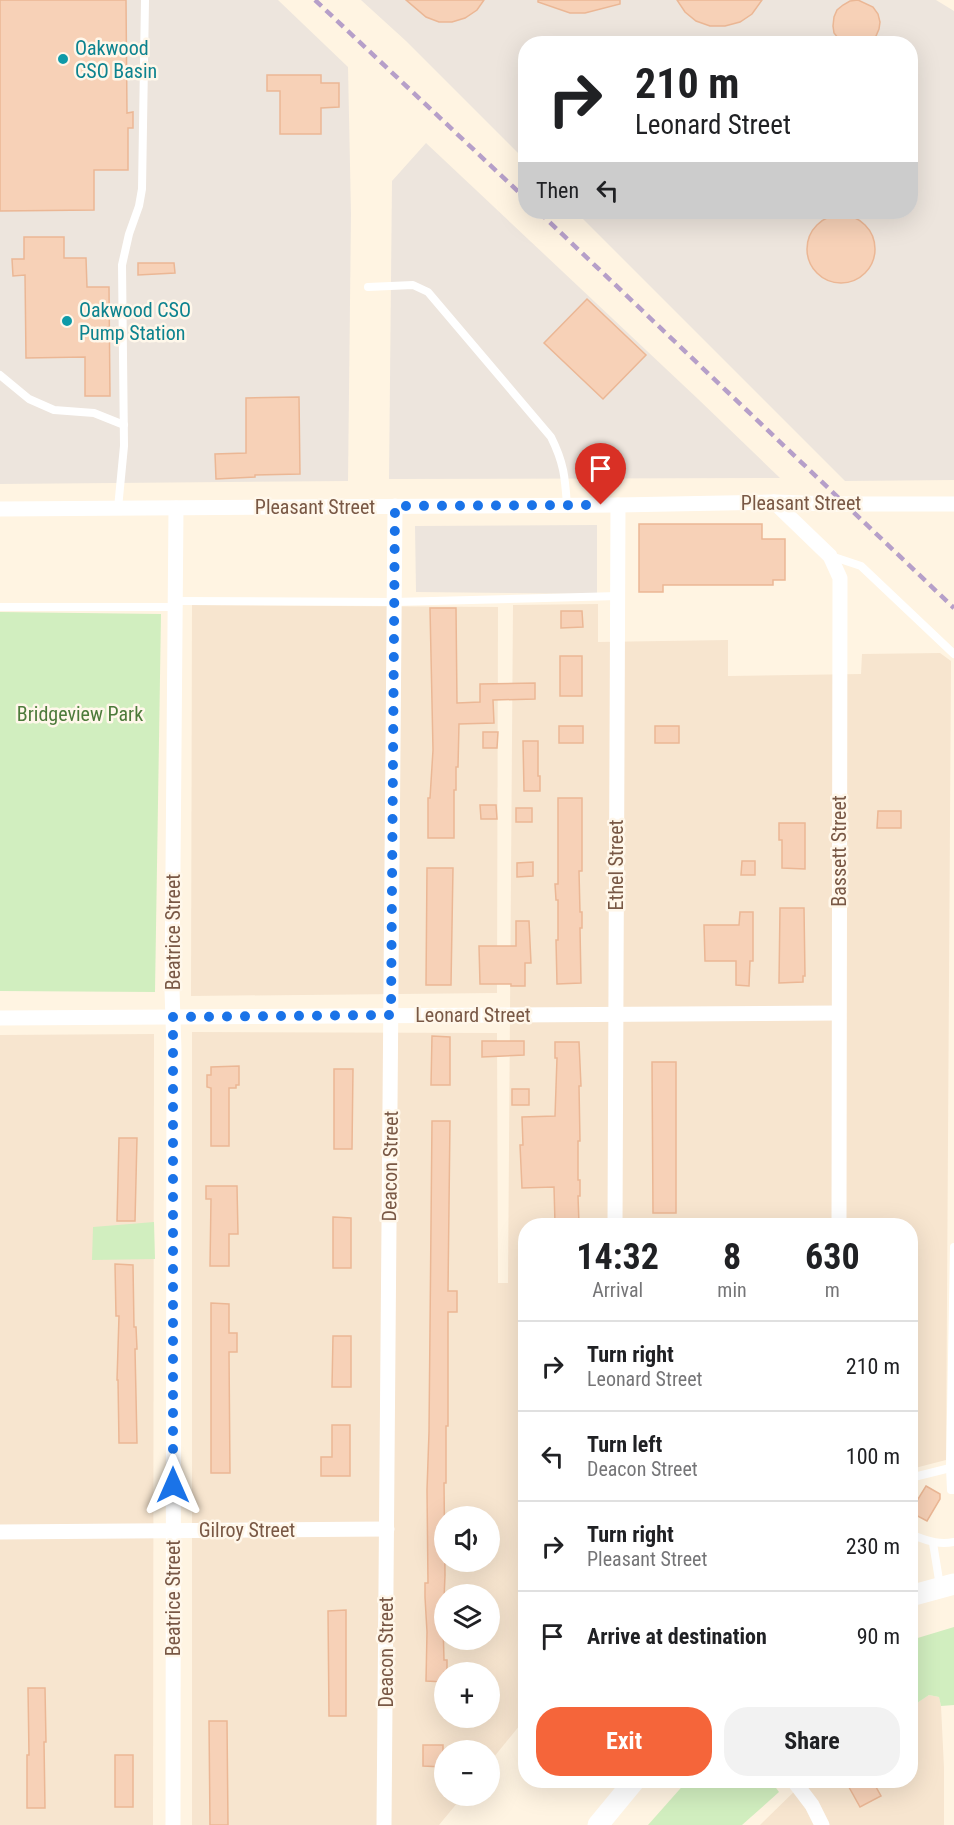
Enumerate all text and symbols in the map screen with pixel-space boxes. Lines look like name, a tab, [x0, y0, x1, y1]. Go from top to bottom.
place label: Oakwood CSO Basin	[75, 36, 157, 83]
marker: Oakwood CSO Basin	[56, 52, 70, 66]
text: 210 m	[635, 59, 740, 108]
icon: right	[536, 60, 614, 138]
text: Leonard Street	[635, 109, 791, 141]
icon: left	[591, 174, 624, 207]
text: Then	[536, 178, 579, 203]
place label: Oakwood CSO Pump Station	[79, 298, 191, 345]
marker: Oakwood CSO Pump Station	[60, 314, 74, 328]
pin	[575, 443, 626, 505]
icon: arrive	[584, 452, 617, 485]
street label: Pleasant Street	[741, 491, 861, 515]
street label: Pleasant Street	[255, 495, 375, 519]
park label: Bridgeview Park	[17, 702, 143, 726]
street label: Bassett Street	[827, 795, 851, 907]
street label: Ethel Street	[604, 819, 628, 910]
street label: Beatrice Street	[161, 874, 185, 990]
street label: Leonard Street	[415, 1003, 531, 1027]
street label: Deacon Street	[377, 1110, 403, 1222]
text: 14:32	[576, 1236, 659, 1278]
text: 8	[723, 1236, 741, 1278]
text: 630	[805, 1236, 860, 1278]
text: Arrival	[592, 1278, 643, 1302]
text: min	[717, 1278, 747, 1302]
text: m	[825, 1278, 840, 1302]
text: Turn right	[587, 1342, 674, 1367]
icon: right	[536, 1350, 569, 1383]
text: 210 m	[846, 1354, 900, 1379]
text: Leonard Street	[587, 1367, 702, 1391]
text: Turn left	[587, 1432, 662, 1457]
icon: left	[536, 1440, 569, 1473]
text: 100 m	[846, 1444, 900, 1469]
position arrow	[141, 1453, 205, 1517]
text: Deacon Street	[587, 1457, 698, 1481]
map controls	[434, 1506, 500, 1806]
button: sound	[434, 1506, 500, 1572]
street label: Gilroy Street	[199, 1518, 295, 1542]
text: Turn right	[587, 1522, 674, 1547]
icon: right	[536, 1530, 569, 1563]
text: 230 m	[846, 1534, 900, 1559]
street label: Beatrice Street	[161, 1540, 185, 1656]
text: Pleasant Street	[587, 1547, 707, 1571]
button: layers	[434, 1584, 500, 1650]
street label: Deacon Street	[374, 1597, 398, 1707]
icon: arrive	[536, 1620, 569, 1653]
text: Arrive at destination	[587, 1624, 767, 1649]
text: 90 m	[857, 1624, 900, 1649]
button: +	[434, 1662, 500, 1728]
button: Exit	[536, 1707, 712, 1776]
button: Share	[724, 1707, 900, 1776]
button: −	[434, 1740, 500, 1806]

